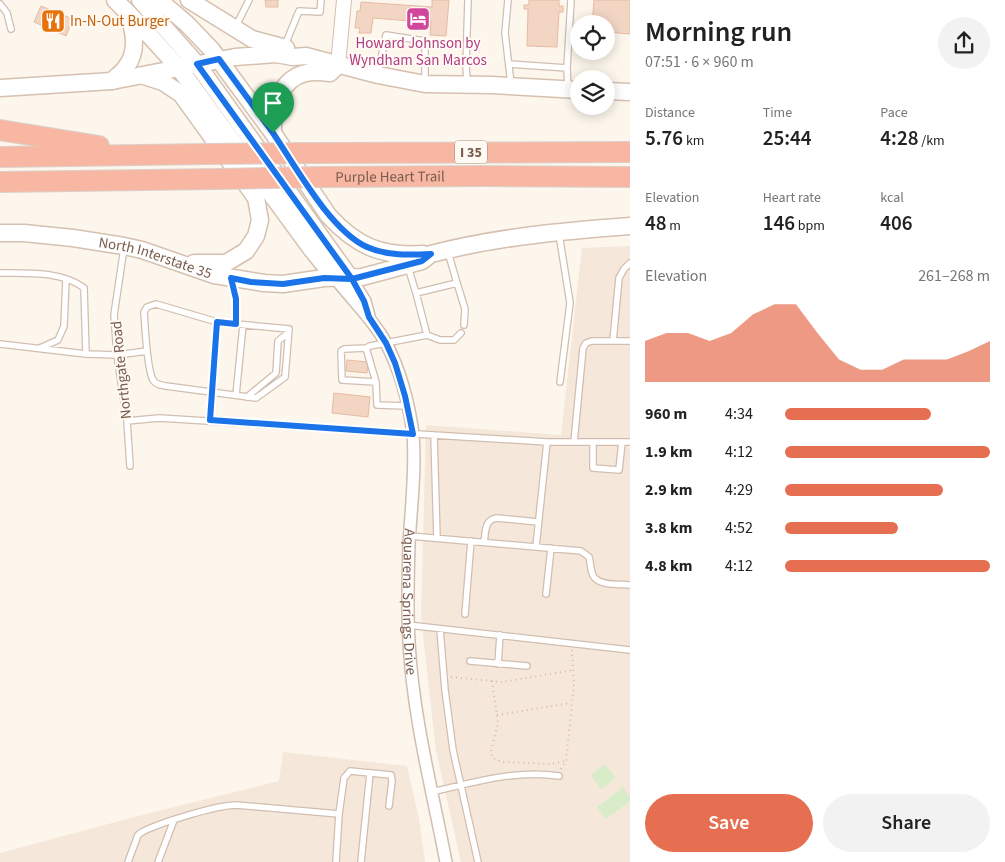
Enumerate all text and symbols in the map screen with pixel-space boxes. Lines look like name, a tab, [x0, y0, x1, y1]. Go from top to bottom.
hotel icon: Howard Johnson by Wyndham San Marcos	[405, 6, 431, 32]
restaurant icon: In-N-Out Burger	[40, 8, 66, 34]
place label: In-N-Out Burger	[70, 11, 170, 32]
text: Morning run	[645, 12, 792, 52]
map controls	[570, 15, 615, 115]
button: locate	[570, 15, 615, 60]
button: share	[938, 17, 990, 69]
place label: Howard Johnson by Wyndham San Marcos	[349, 33, 487, 71]
text: 07:51 · 6 × 960 m	[645, 51, 754, 73]
button: layers	[570, 70, 615, 115]
pin	[252, 82, 294, 133]
icon: arrive	[259, 89, 287, 117]
text: Distance	[645, 103, 695, 123]
text: Time	[763, 103, 792, 123]
text: Pace	[880, 103, 908, 123]
text: 5.76	[645, 123, 683, 153]
text: 25:44	[763, 123, 812, 153]
text: 4:28	[880, 123, 918, 153]
text: km	[683, 131, 704, 151]
text: /km	[918, 131, 945, 151]
road number: I 35	[455, 140, 487, 163]
street label: Purple Heart Trail	[335, 166, 445, 188]
text: Elevation	[645, 188, 700, 208]
text: Heart rate	[763, 188, 821, 208]
text: kcal	[880, 188, 904, 208]
text: 48	[645, 208, 667, 238]
text: 146	[763, 208, 795, 238]
text: 406	[880, 208, 913, 238]
text: m	[667, 216, 681, 236]
text: bpm	[795, 216, 825, 236]
street label: North Interstate 35	[97, 232, 215, 284]
text: Elevation	[645, 265, 707, 287]
text: 261–268 m	[918, 265, 990, 287]
street label: Northgate Road	[106, 320, 137, 420]
text: 960 m	[645, 403, 687, 425]
text: 4:34	[725, 403, 753, 425]
text: 1.9 km	[645, 441, 692, 463]
text: 4:12	[725, 441, 753, 463]
text: 2.9 km	[645, 479, 692, 501]
text: 4:29	[725, 479, 753, 501]
text: 3.8 km	[645, 517, 692, 539]
text: 4:52	[725, 517, 753, 539]
street label: Aquarena Springs Drive	[397, 528, 422, 676]
text: 4.8 km	[645, 555, 692, 577]
text: 4:12	[725, 555, 753, 577]
button: Save	[645, 794, 813, 852]
button: Share	[823, 794, 990, 852]

